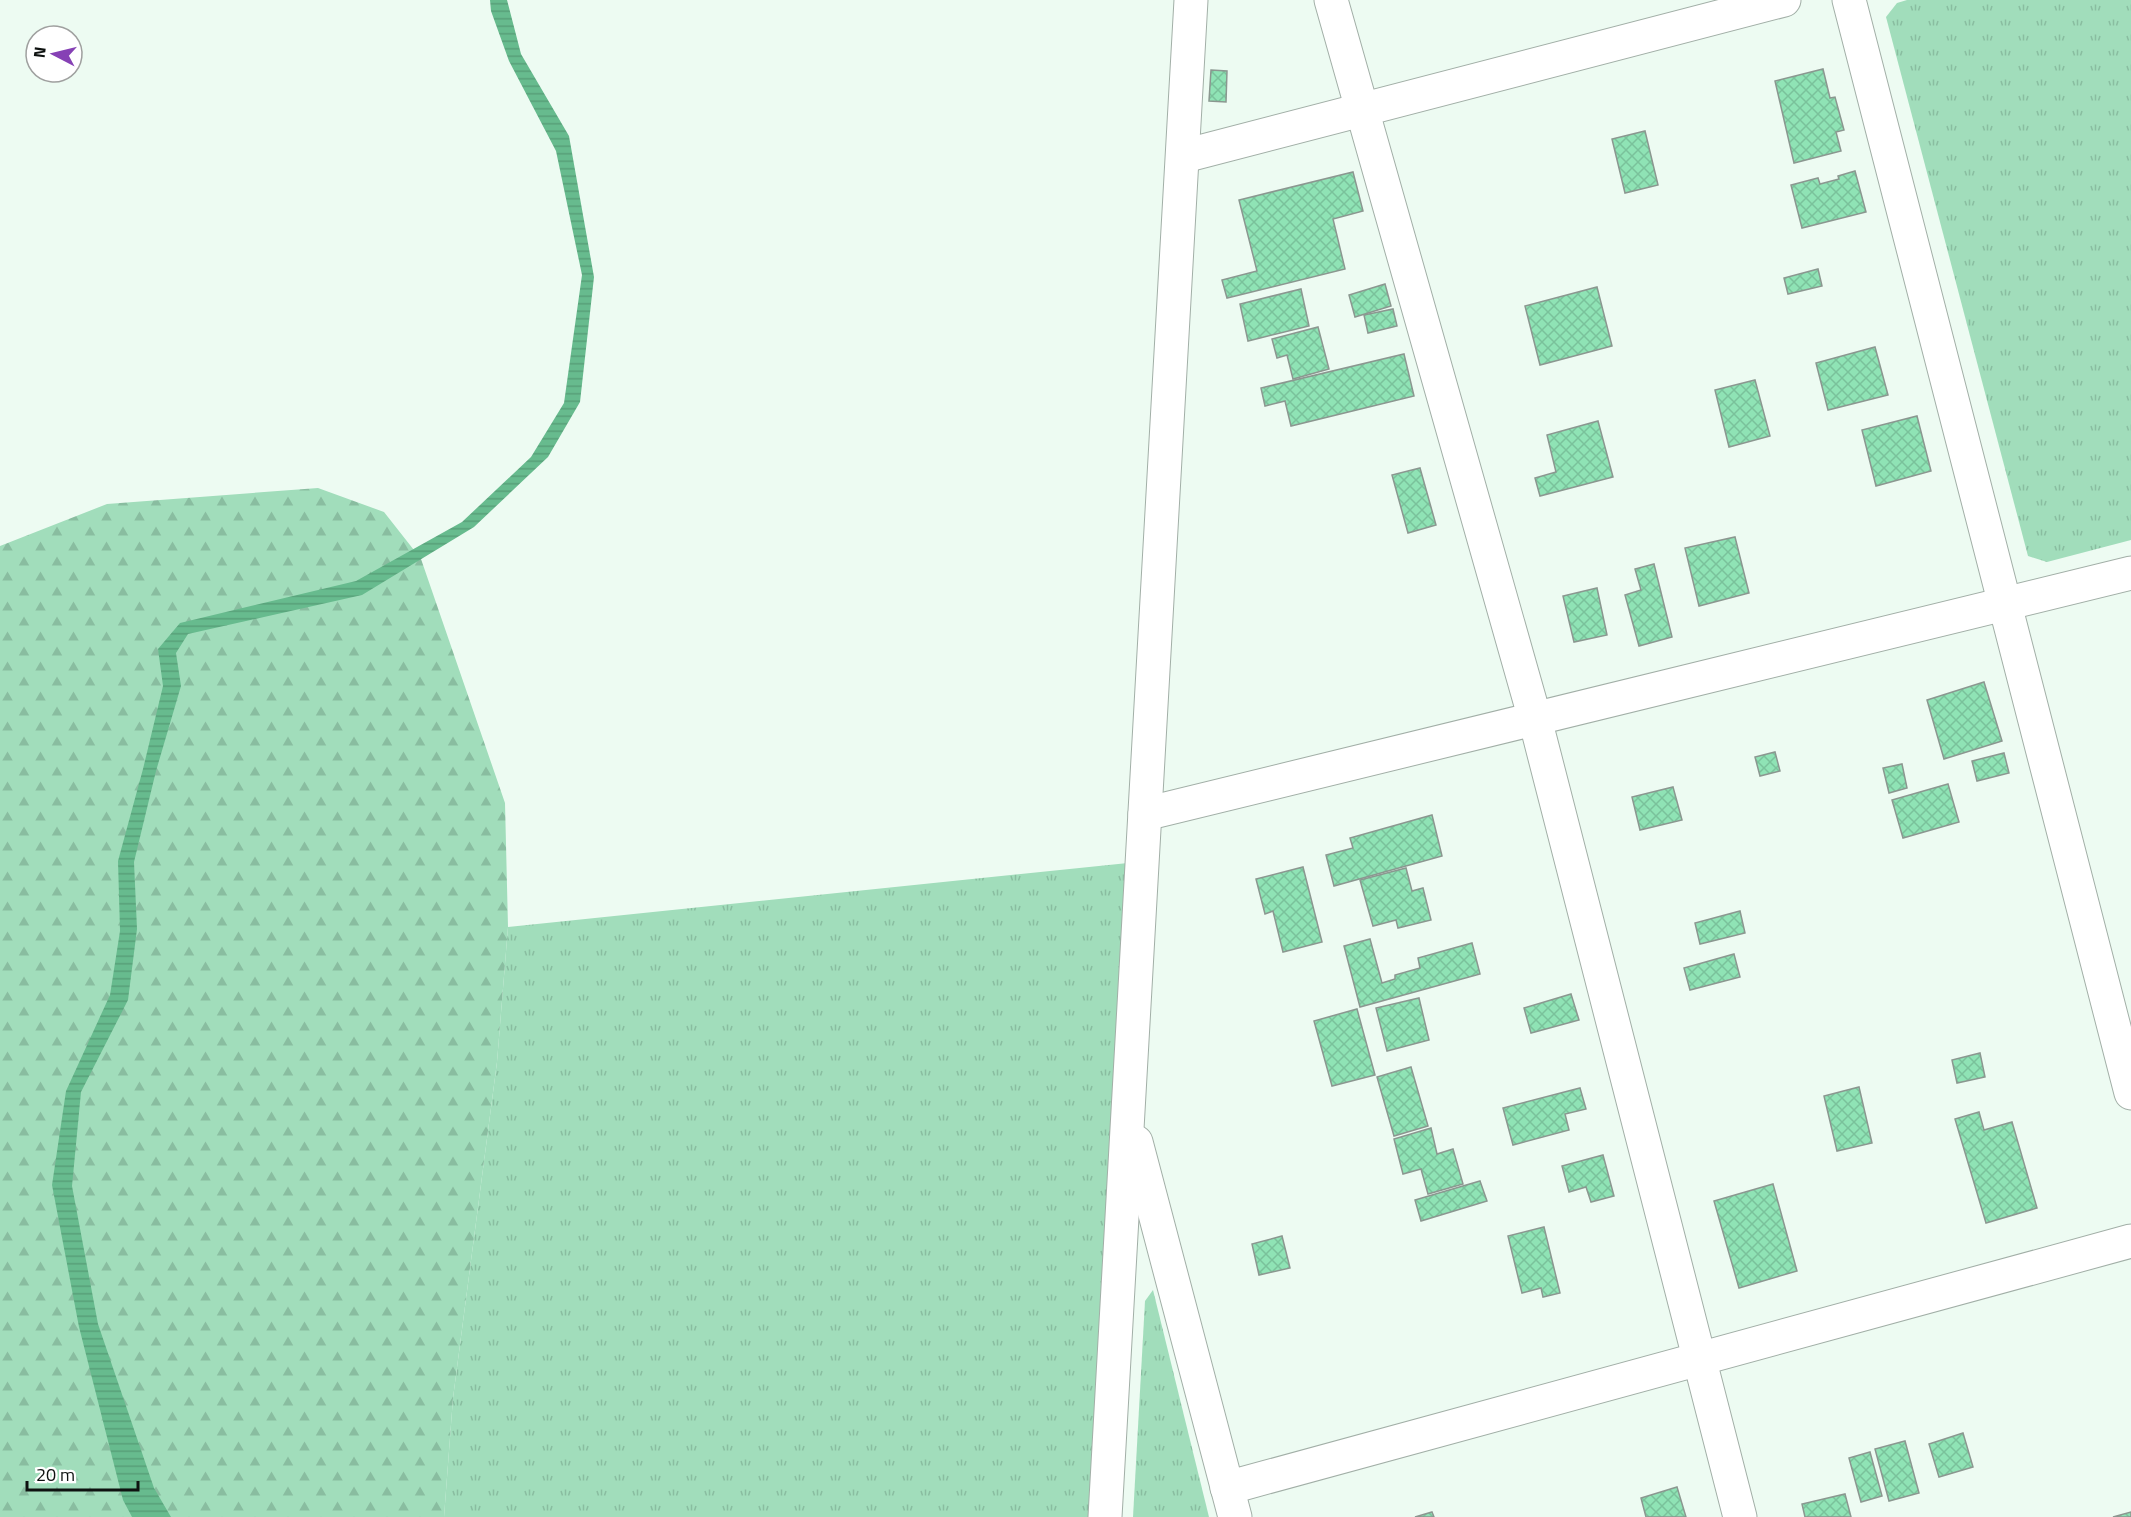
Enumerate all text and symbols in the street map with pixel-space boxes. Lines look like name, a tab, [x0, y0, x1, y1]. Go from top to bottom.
north arrow	[24, 24, 84, 84]
text: N	[27, 45, 52, 59]
scale bar	[27, 1454, 138, 1492]
text: 20 m	[36, 1461, 75, 1488]

